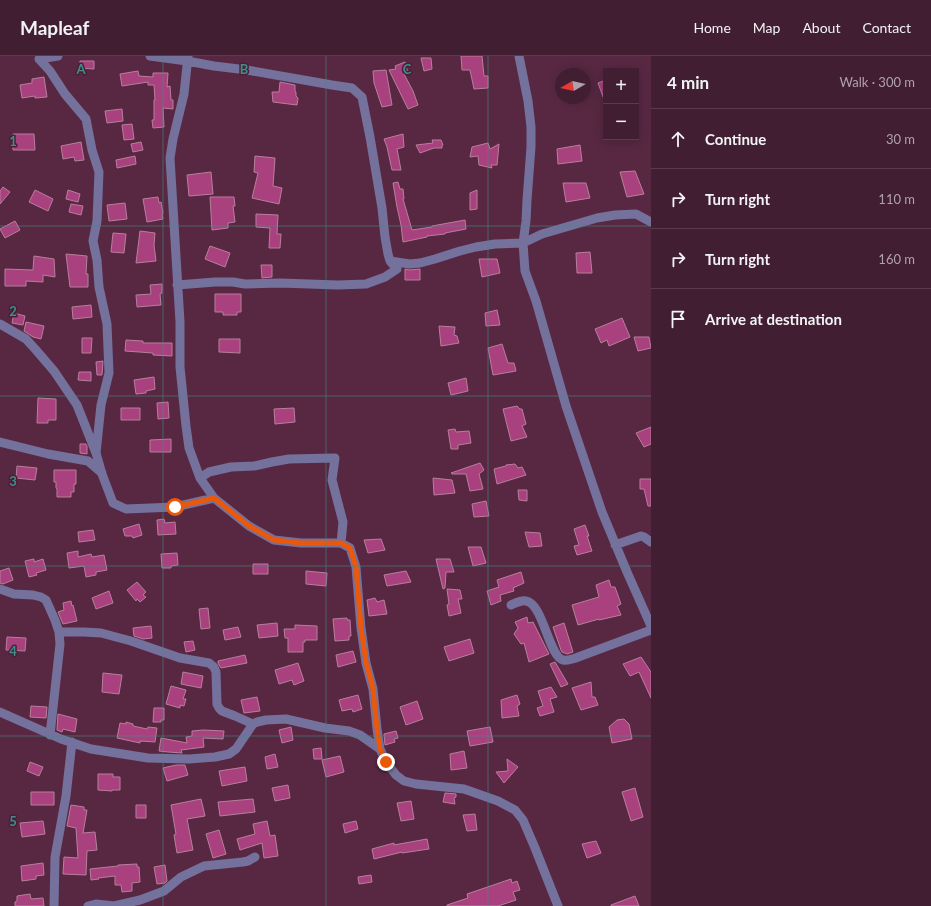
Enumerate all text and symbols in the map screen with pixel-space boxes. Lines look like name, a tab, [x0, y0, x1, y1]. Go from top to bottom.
text: Mapleaf	[20, 16, 89, 39]
text: Home	[693, 19, 731, 36]
text: Map	[753, 19, 780, 36]
text: About	[802, 19, 840, 36]
text: Contact	[862, 19, 911, 36]
text: A	[75, 61, 86, 77]
text: B	[240, 61, 249, 77]
text: C	[403, 61, 412, 77]
north arrow	[555, 68, 591, 104]
map controls	[603, 68, 639, 140]
button: +	[603, 68, 639, 104]
text: 4 min	[667, 72, 709, 93]
text: Walk · 300 m	[839, 74, 915, 90]
button: −	[603, 104, 639, 140]
icon: ahead	[667, 128, 689, 150]
text: Continue	[705, 130, 766, 148]
text: 30 m	[886, 131, 915, 147]
text: 1	[9, 133, 17, 149]
icon: right	[667, 188, 689, 210]
text: Turn right	[705, 190, 770, 208]
text: 110 m	[878, 191, 915, 207]
icon: right	[667, 248, 689, 270]
text: Turn right	[705, 250, 770, 268]
text: 160 m	[878, 251, 915, 267]
text: 2	[9, 303, 17, 319]
icon: arrive	[667, 308, 689, 330]
text: Arrive at destination	[705, 310, 842, 328]
text: 3	[9, 473, 17, 489]
route start	[166, 498, 184, 516]
text: 4	[9, 643, 17, 659]
route end	[377, 753, 395, 771]
text: 5	[9, 813, 17, 829]

